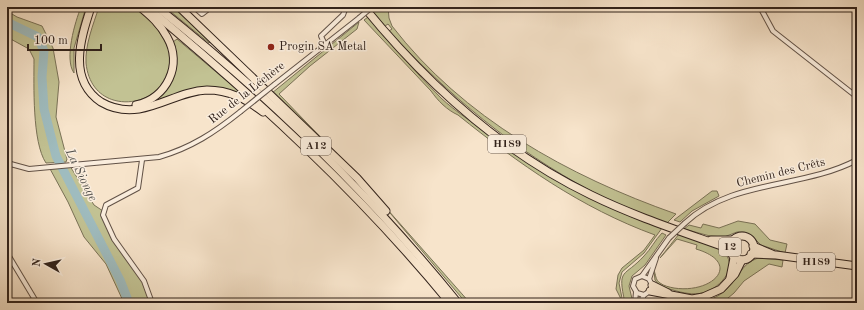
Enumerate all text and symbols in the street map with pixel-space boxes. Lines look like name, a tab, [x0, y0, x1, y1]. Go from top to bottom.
scale bar	[28, 26, 101, 52]
text: 100 m	[34, 35, 68, 47]
place label: Progin SA Metal	[279, 41, 366, 53]
marker: Progin SA Metal	[266, 42, 276, 52]
street label: Rue de la Léchère	[207, 59, 288, 126]
road number: H189	[488, 135, 526, 153]
road number: A12	[301, 137, 331, 155]
water label: La Sionge	[62, 146, 99, 203]
street label: Chemin des Crêts	[735, 156, 827, 190]
road number: 12	[719, 238, 741, 256]
north arrow	[26, 244, 66, 284]
road number: H189	[797, 253, 835, 271]
text: N	[32, 257, 44, 268]

